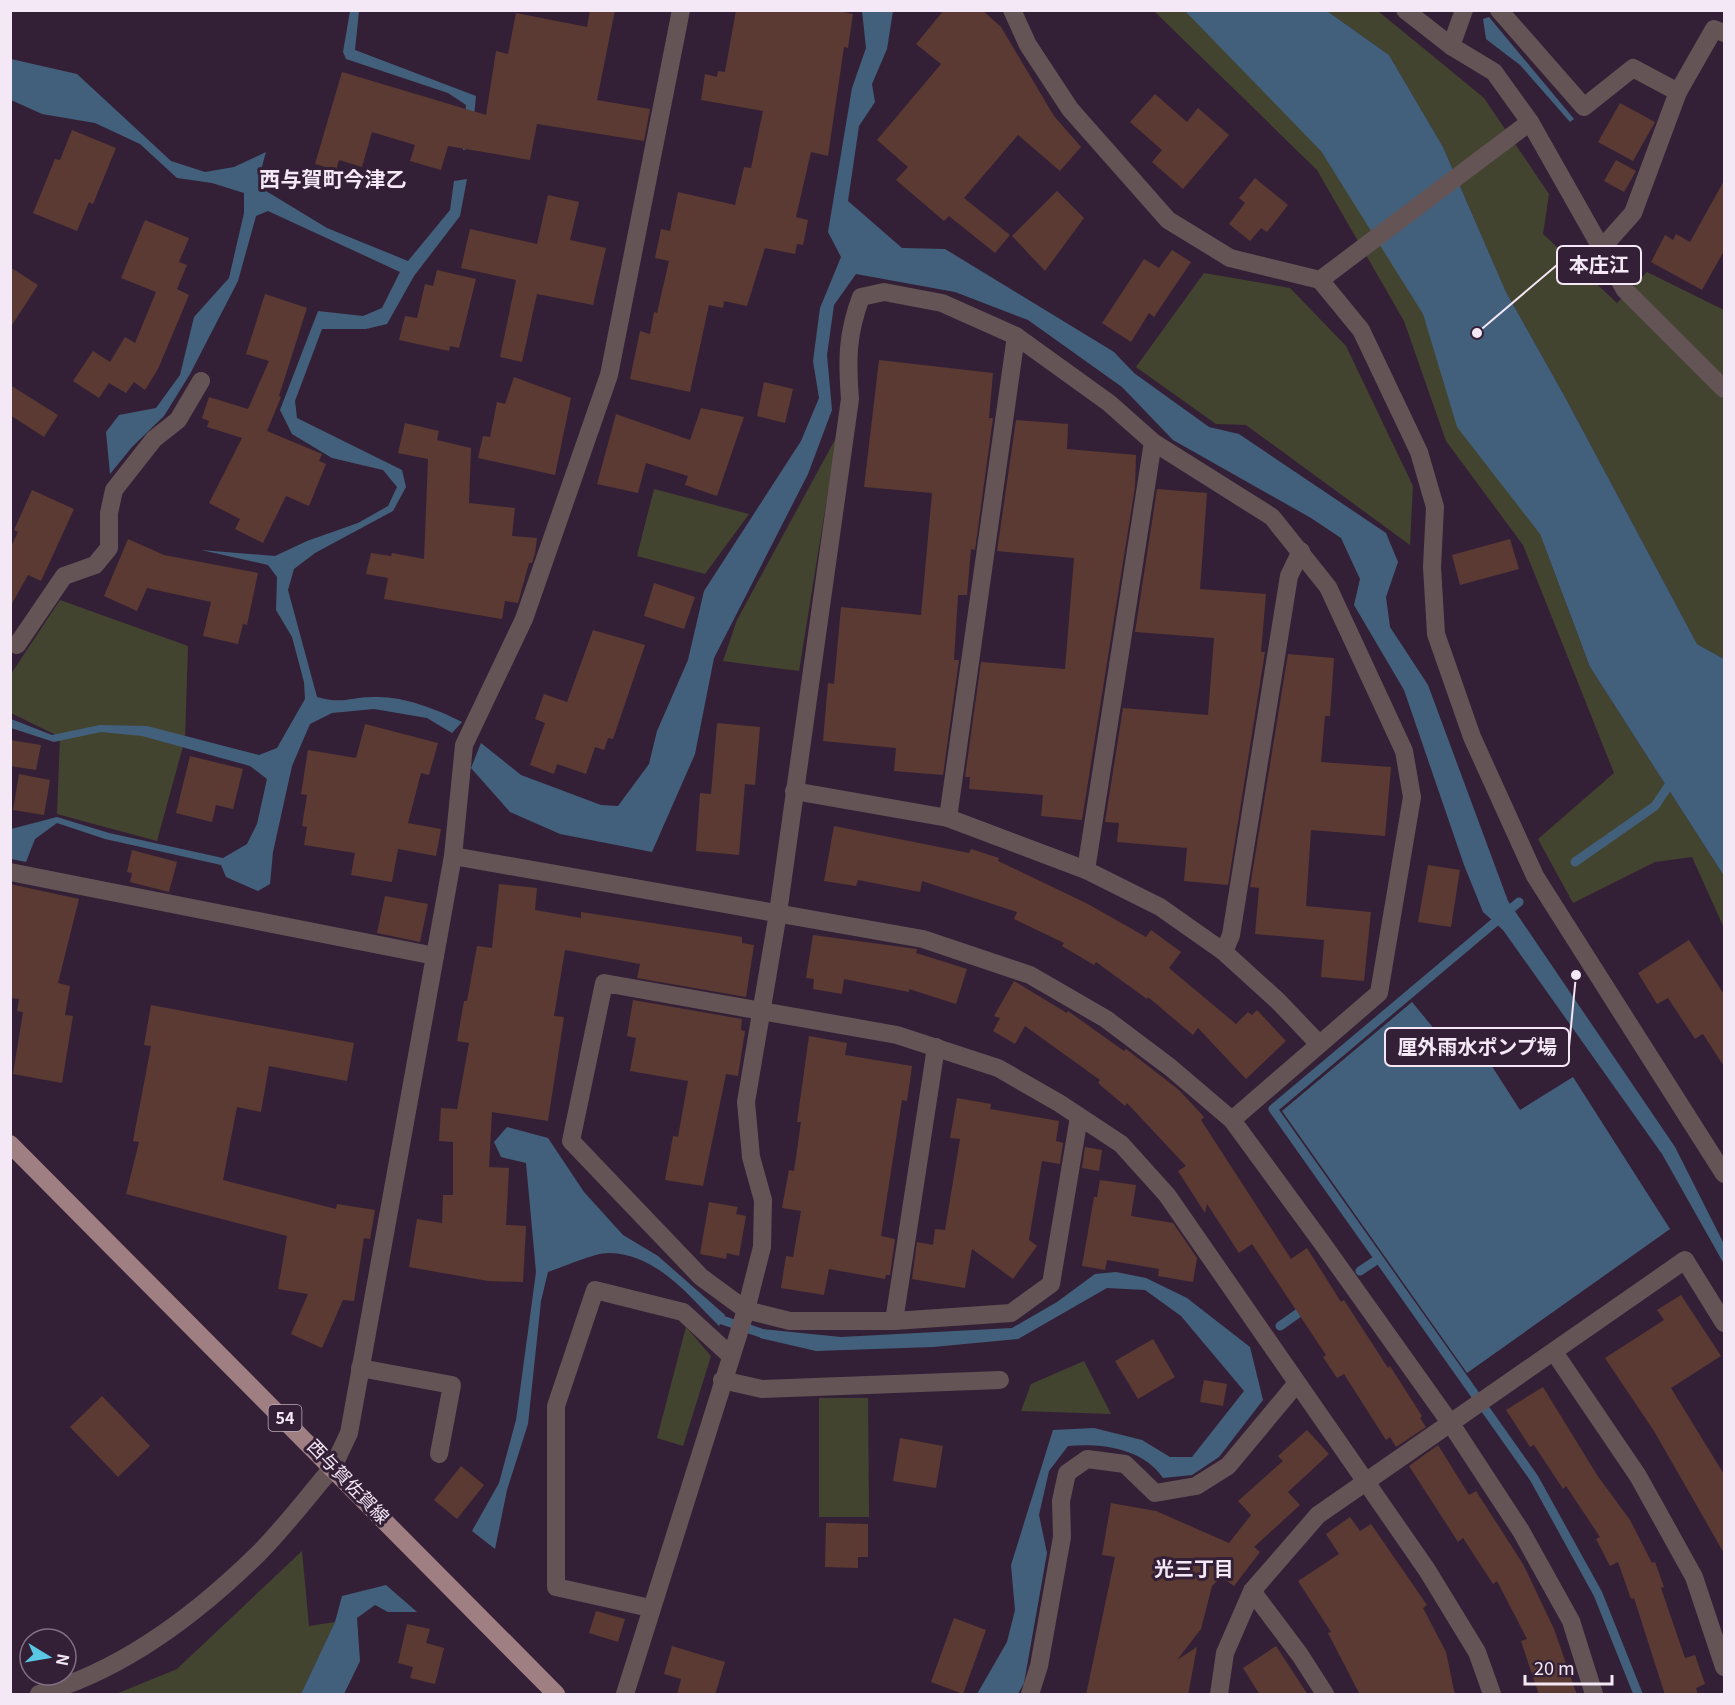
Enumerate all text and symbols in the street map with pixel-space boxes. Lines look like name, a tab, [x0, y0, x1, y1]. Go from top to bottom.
district label: 西与賀町今津乙	[260, 163, 407, 193]
callout: 本庄江	[1557, 246, 1641, 284]
text: 本庄江	[1569, 249, 1629, 278]
callout: 厘外雨水ポンプ場	[1385, 1028, 1569, 1066]
text: 厘外雨水ポンプ場	[1397, 1031, 1557, 1060]
road number: 54	[268, 1405, 302, 1431]
street label: 西与賀佐賀線	[303, 1433, 396, 1528]
district label: 光三丁目	[1154, 1553, 1234, 1582]
north arrow	[18, 1627, 78, 1687]
scale bar	[1525, 1648, 1612, 1686]
text: N	[51, 1652, 77, 1668]
text: 20 m	[1534, 1654, 1575, 1680]

